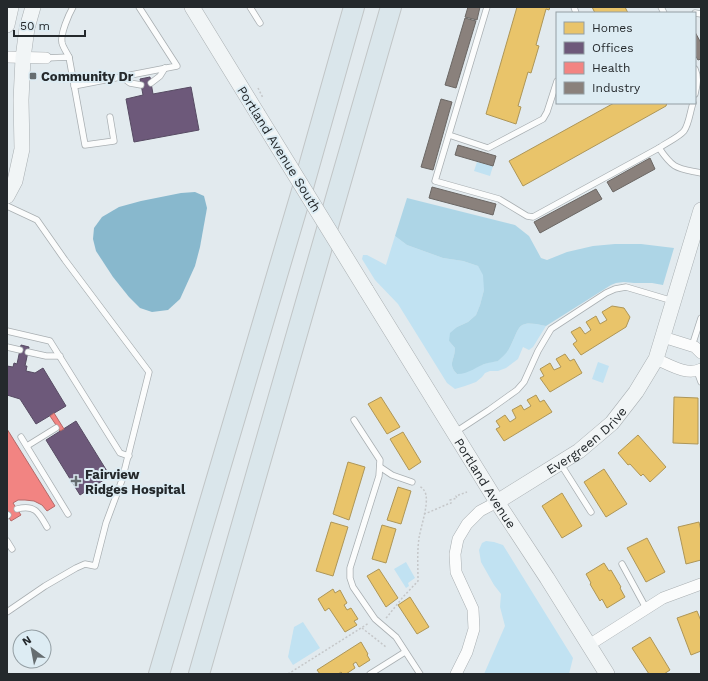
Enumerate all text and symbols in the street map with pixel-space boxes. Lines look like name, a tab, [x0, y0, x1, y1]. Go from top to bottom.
scale bar	[14, 12, 85, 38]
legend	[556, 12, 696, 104]
text: 50 m	[20, 19, 50, 33]
text: Homes	[592, 21, 633, 35]
text: Offices	[592, 41, 634, 55]
text: Health	[592, 61, 630, 75]
place label: Community Dr	[41, 69, 134, 84]
marker: Community Dr	[28, 71, 38, 81]
text: Industry	[592, 81, 641, 95]
street label: Portland Avenue South	[234, 83, 324, 215]
street label: Evergreen Drive	[544, 404, 629, 477]
street label: Portland Avenue	[452, 435, 520, 531]
place label: Fairview Ridges Hospital	[85, 467, 186, 497]
marker: Fairview Ridges Hospital	[70, 475, 82, 487]
north arrow	[12, 629, 52, 669]
text: N	[20, 633, 34, 649]

